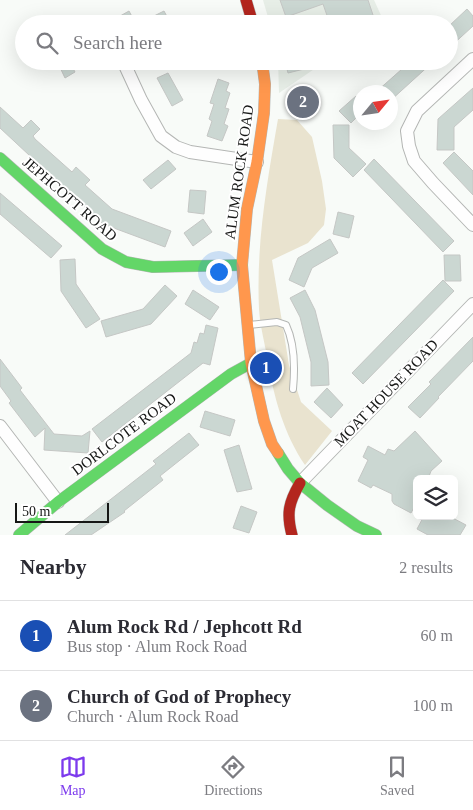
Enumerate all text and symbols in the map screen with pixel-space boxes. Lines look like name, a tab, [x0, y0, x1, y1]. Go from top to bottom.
search box	[15, 15, 458, 70]
icon: search	[33, 29, 61, 57]
text: Search here	[73, 32, 162, 53]
pin: 2	[287, 83, 319, 121]
north arrow	[353, 85, 398, 130]
street label: ALUM ROCK ROAD	[222, 103, 256, 240]
street label: JEPHCOTT ROAD	[20, 154, 120, 244]
your location	[206, 259, 232, 285]
street label: MOAT HOUSE ROAD	[331, 336, 441, 450]
pin: 1	[250, 349, 282, 387]
street label: DORLCOTE ROAD	[69, 390, 179, 478]
map controls	[413, 475, 458, 520]
button: layers	[413, 475, 458, 520]
scale bar	[15, 500, 109, 523]
text: 50 m	[22, 504, 50, 519]
text: Nearby	[20, 555, 87, 579]
text: 2 results	[399, 559, 453, 576]
text: Alum Rock Rd / Jephcott Rd	[67, 616, 302, 637]
text: 1	[32, 627, 40, 644]
text: 60 m	[421, 627, 453, 644]
text: Bus stop · Alum Rock Road	[67, 638, 247, 655]
text: Church of God of Prophecy	[67, 686, 291, 707]
text: 2	[32, 697, 40, 714]
text: 100 m	[413, 697, 453, 714]
text: Church · Alum Rock Road	[67, 708, 239, 725]
tab: Map	[59, 753, 87, 799]
tab: Directions	[204, 753, 263, 799]
tab: Saved	[380, 753, 414, 799]

